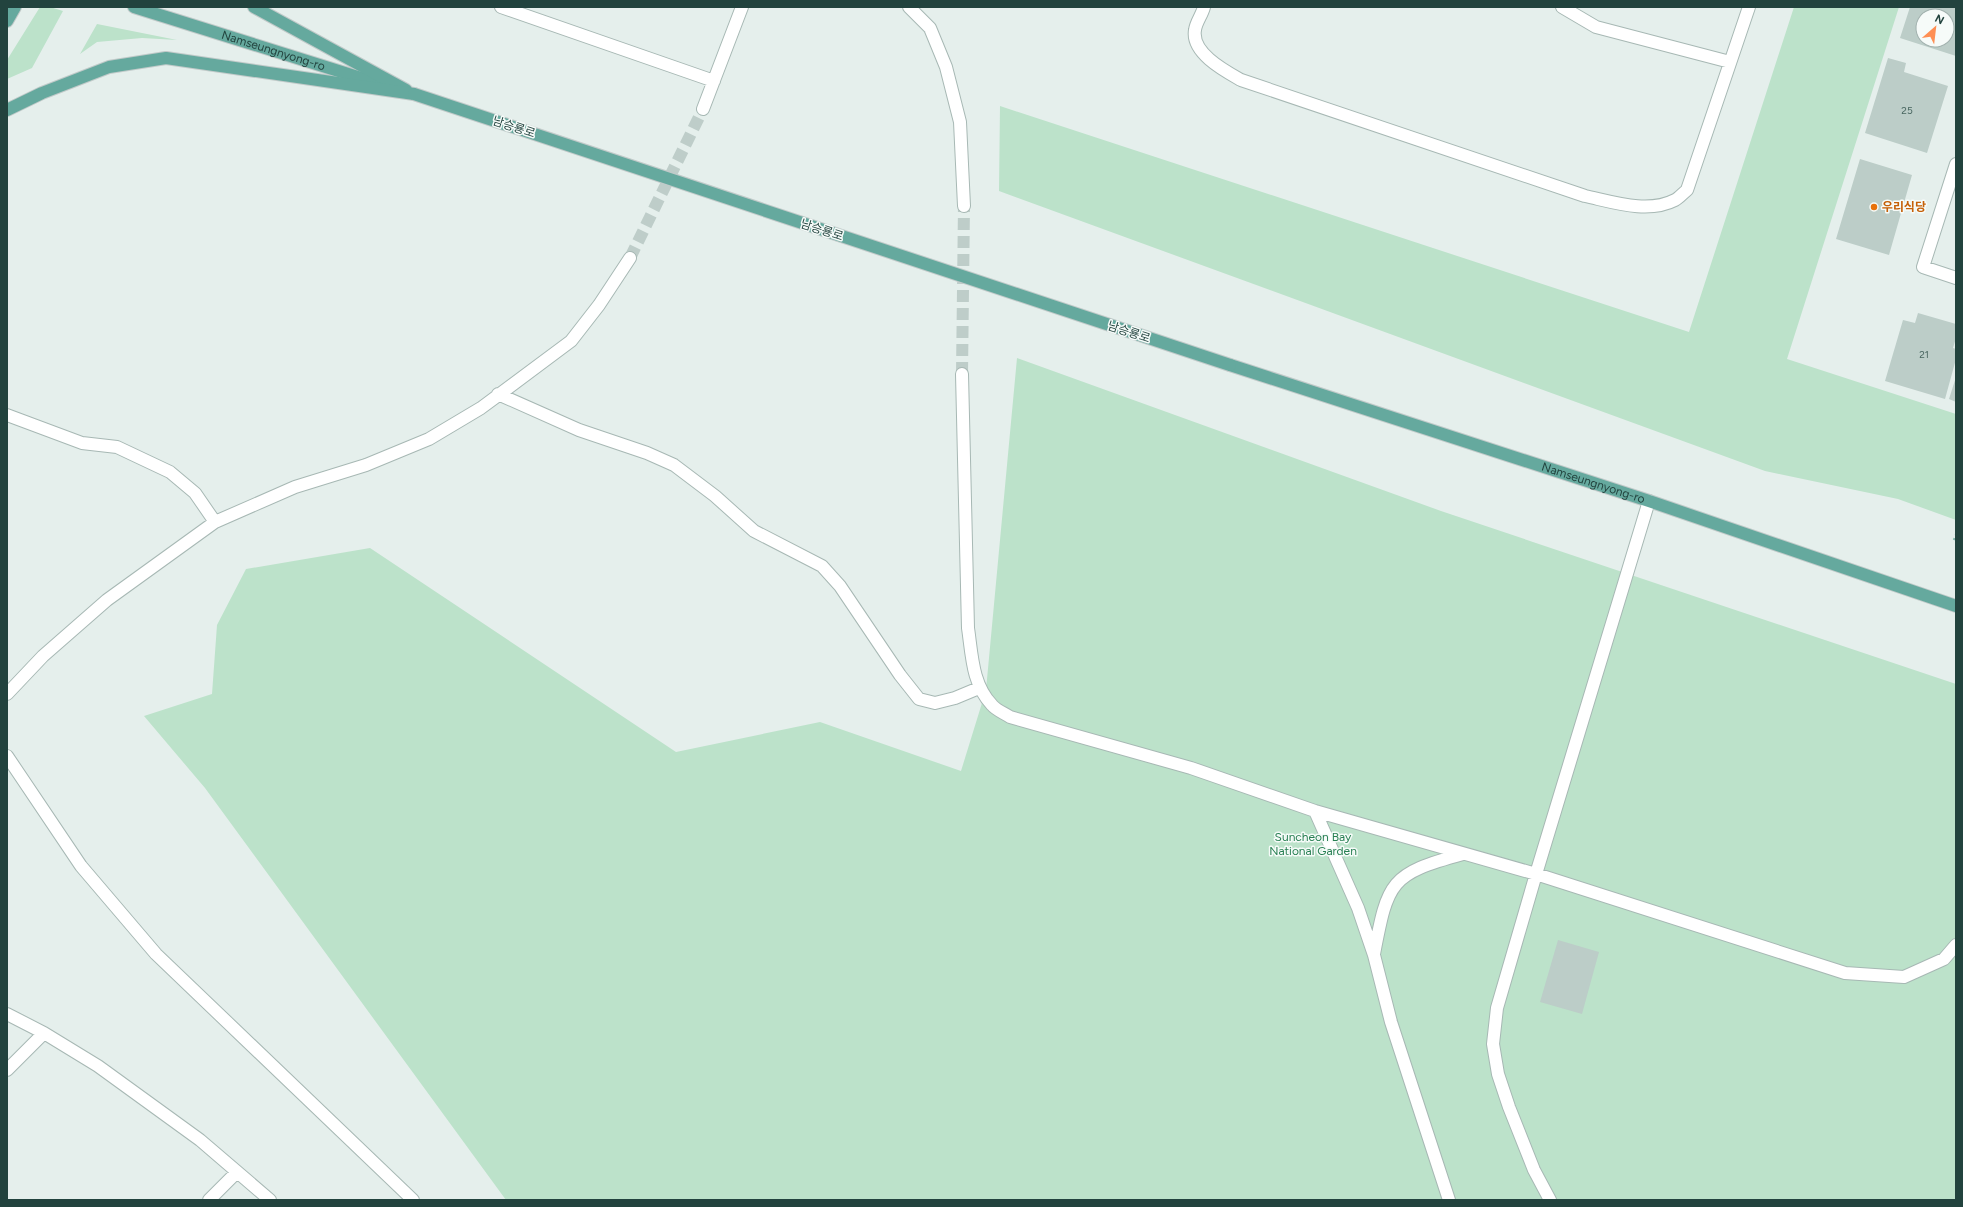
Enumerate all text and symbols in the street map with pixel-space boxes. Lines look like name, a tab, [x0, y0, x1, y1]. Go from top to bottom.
north arrow	[1915, 8, 1955, 48]
text: N	[1933, 12, 1946, 27]
street label: Namseungnyong-ro	[220, 28, 327, 73]
house number: 25	[1901, 104, 1913, 117]
street label: 남승룡로	[491, 114, 537, 140]
place label: 우리식당	[1882, 200, 1926, 214]
marker: 우리식당	[1869, 202, 1879, 212]
street label: 남승룡로	[799, 217, 845, 243]
street label: 남승룡로	[1106, 319, 1152, 345]
house number: 21	[1919, 348, 1929, 361]
street label: Namseungnyong-ro	[1540, 460, 1647, 506]
park label: Suncheon Bay National Garden	[1269, 830, 1357, 858]

